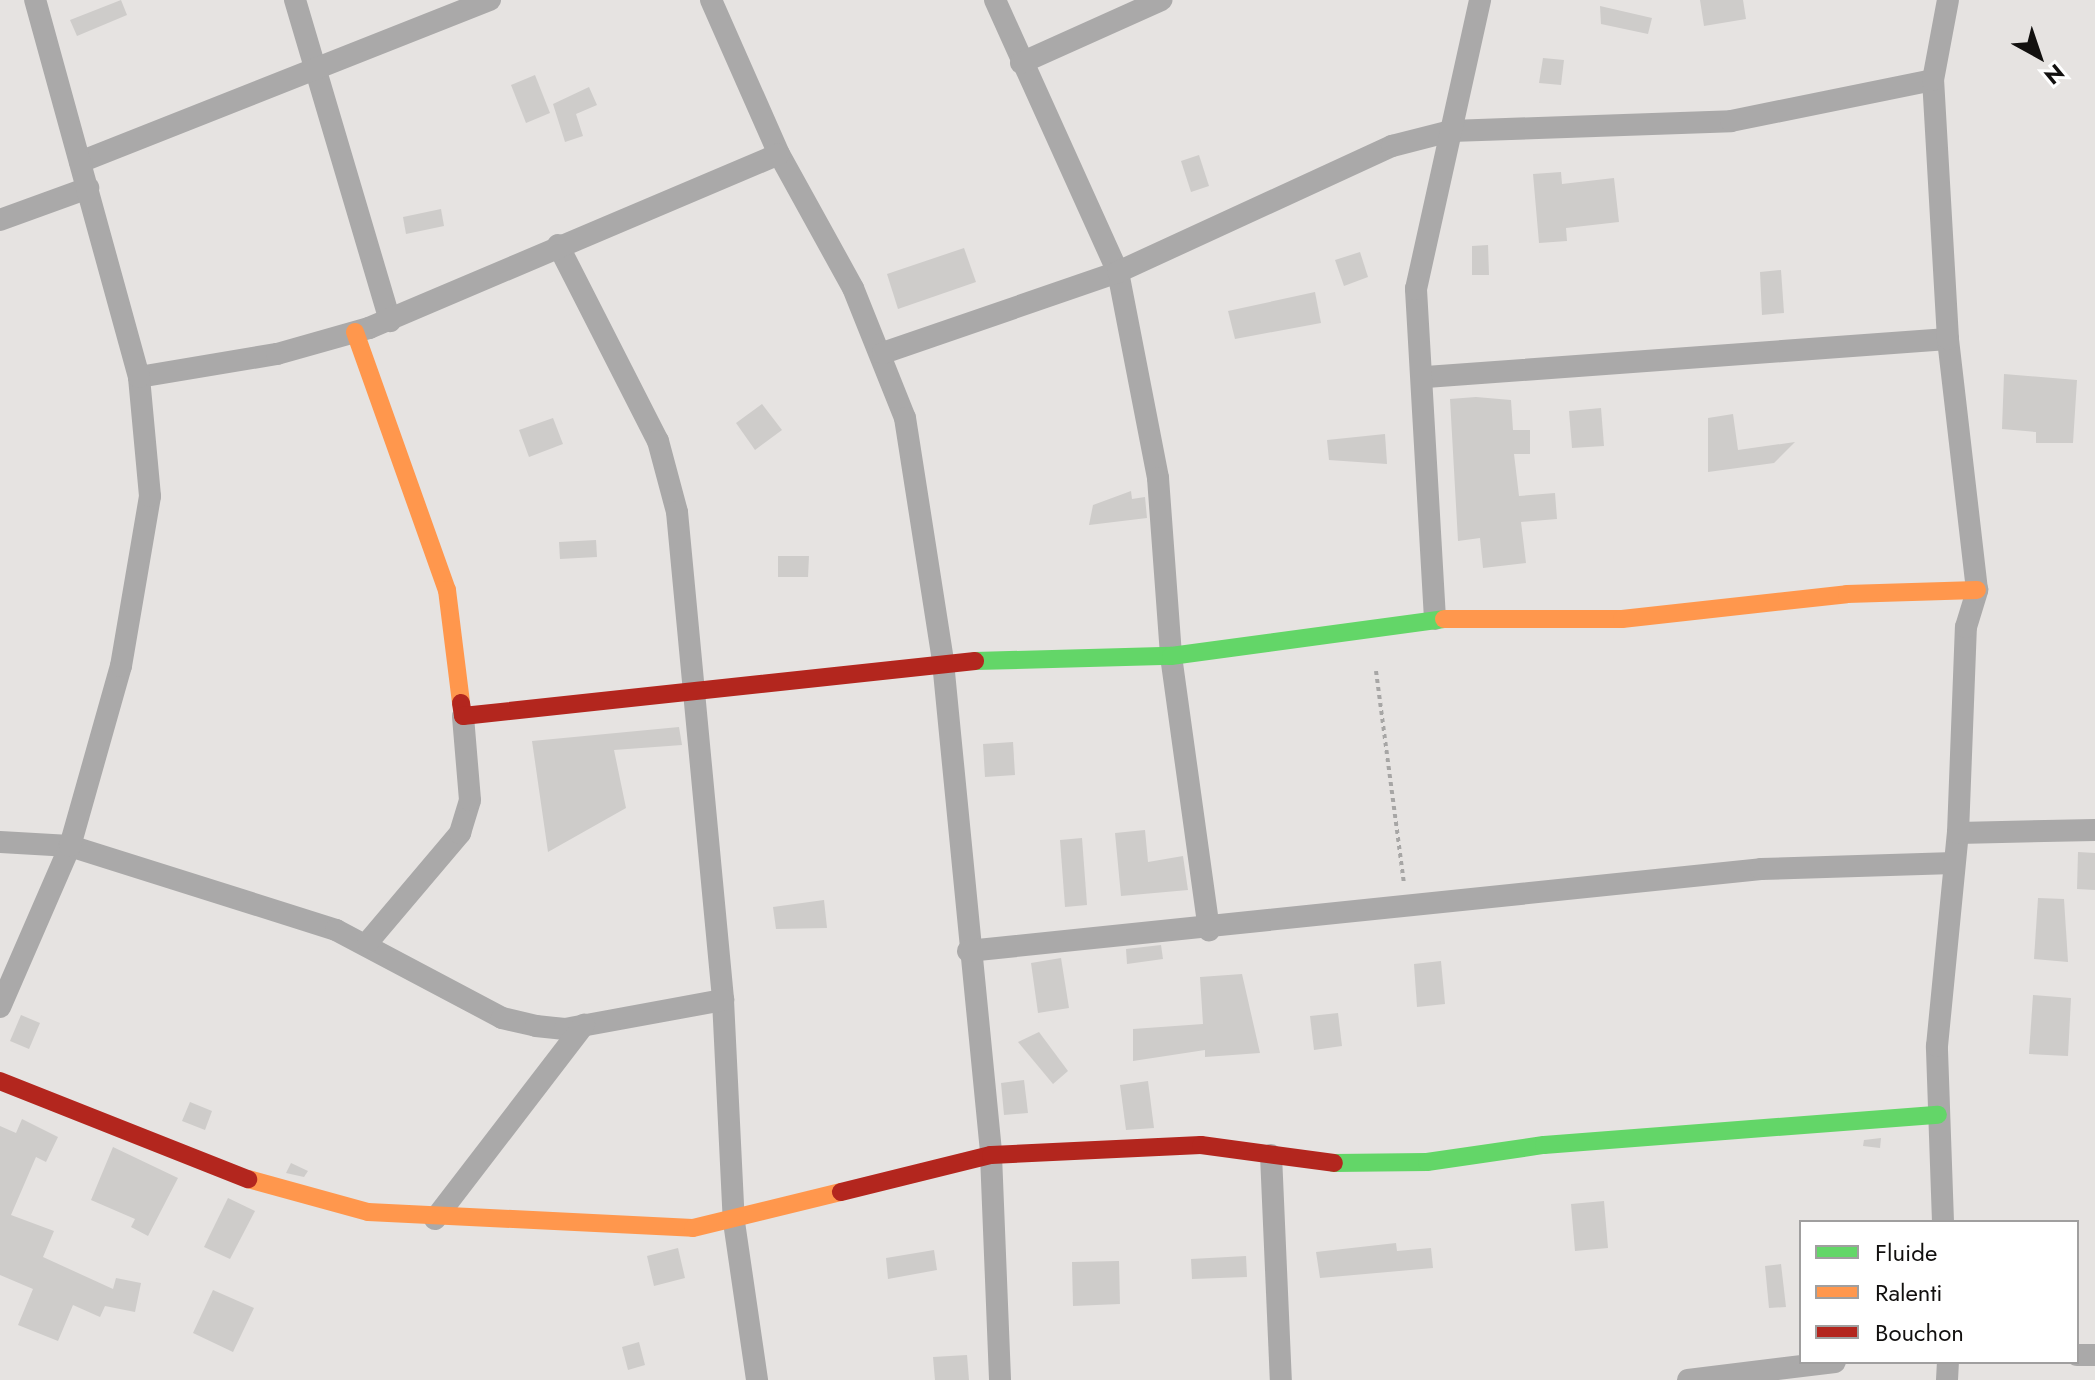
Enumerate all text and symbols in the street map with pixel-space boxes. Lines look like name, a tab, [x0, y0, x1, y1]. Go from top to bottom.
north arrow	[1999, 16, 2079, 96]
text: N	[2037, 57, 2071, 92]
legend	[1799, 1220, 2079, 1364]
text: Fluide	[1875, 1235, 1937, 1270]
text: Ralenti	[1875, 1275, 1942, 1310]
text: Bouchon	[1875, 1315, 1964, 1350]

